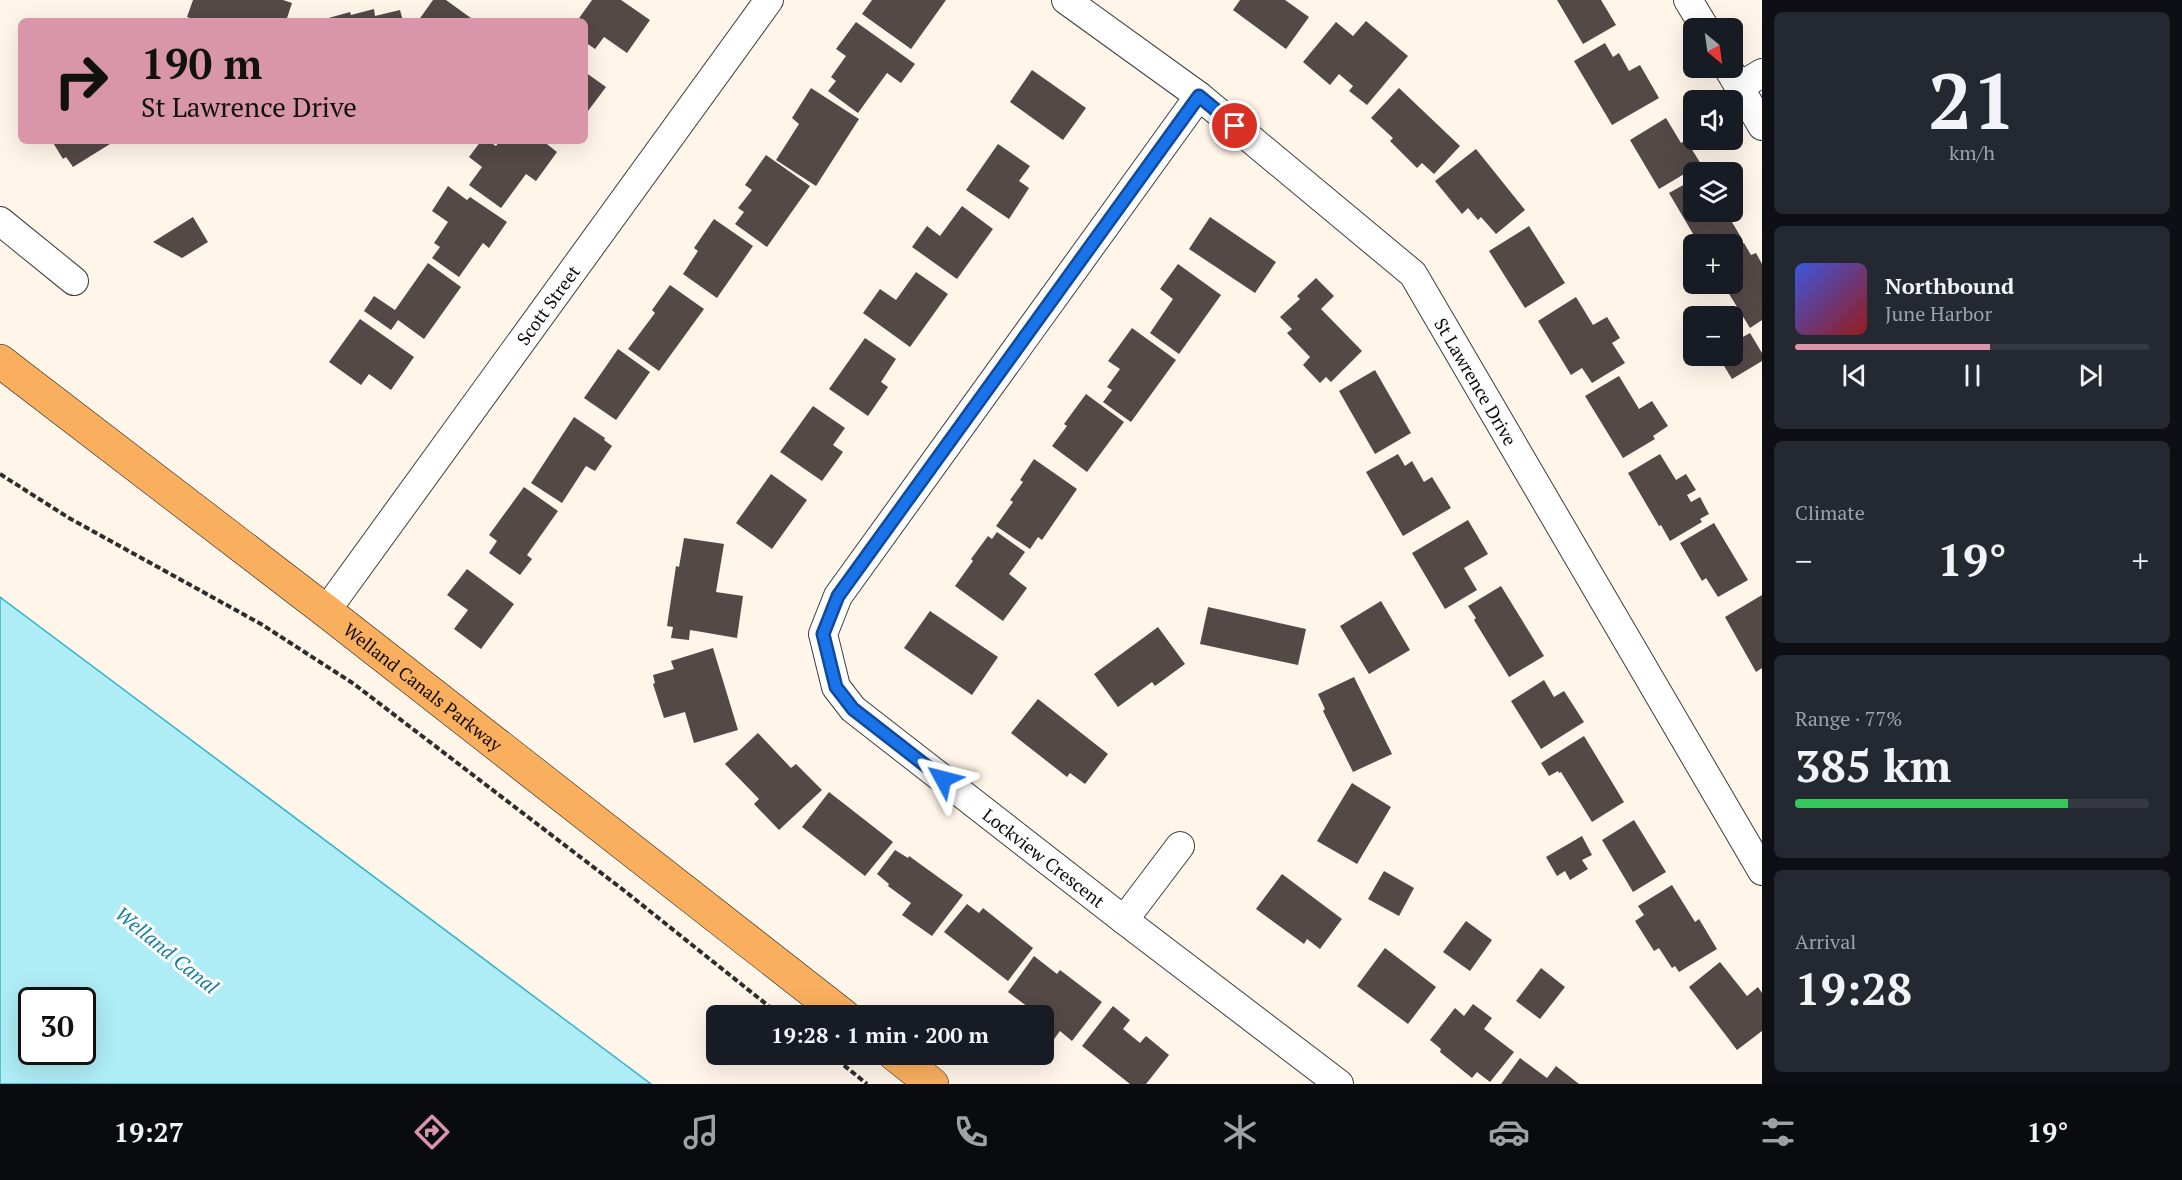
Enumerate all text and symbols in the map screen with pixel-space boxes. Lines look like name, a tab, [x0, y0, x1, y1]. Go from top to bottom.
north arrow	[1683, 18, 1743, 78]
map controls	[1683, 18, 1743, 366]
text: 190 m	[141, 35, 262, 91]
icon: right	[42, 42, 120, 120]
text: 21	[1928, 48, 2016, 151]
text: St Lawrence Drive	[141, 89, 357, 125]
button: sound	[1683, 90, 1743, 150]
pin	[1209, 100, 1260, 151]
icon: arrive	[1218, 109, 1251, 142]
text: km/h	[1949, 139, 1995, 166]
button: layers	[1683, 162, 1743, 222]
button: +	[1683, 234, 1743, 294]
street label: Scott Street	[511, 260, 585, 350]
text: Northbound	[1885, 271, 2014, 300]
text: June Harbor	[1885, 300, 1992, 327]
button: −	[1683, 306, 1743, 366]
street label: St Lawrence Drive	[1429, 313, 1523, 450]
icon: previous	[1838, 359, 1871, 392]
icon: pause	[1956, 359, 1989, 392]
icon: next	[2074, 359, 2107, 392]
text: Climate	[1795, 499, 1865, 526]
text: 19°	[1937, 529, 2007, 589]
text: −	[1795, 539, 1813, 582]
text: +	[2131, 539, 2149, 582]
street label: Welland Canals Parkway	[339, 617, 508, 757]
text: Range · 77%	[1795, 705, 1902, 732]
text: 385 km	[1795, 735, 1951, 795]
position arrow	[911, 747, 975, 811]
street label: Lockview Crescent	[978, 803, 1110, 913]
water label: Welland Canal	[110, 900, 225, 1000]
text: Arrival	[1795, 928, 1856, 955]
text: 19:28	[1795, 958, 1912, 1018]
speed limit sign: 30	[18, 987, 96, 1065]
text: 19:28 · 1 min · 200 m	[771, 1020, 989, 1049]
icon: directions	[411, 1111, 453, 1153]
icon: music	[680, 1111, 722, 1153]
icon: phone	[950, 1111, 992, 1153]
icon: climate	[1219, 1111, 1261, 1153]
icon: car	[1488, 1111, 1530, 1153]
icon: filters	[1757, 1111, 1799, 1153]
text: 19:27	[114, 1114, 184, 1150]
text: 19°	[2027, 1114, 2068, 1150]

